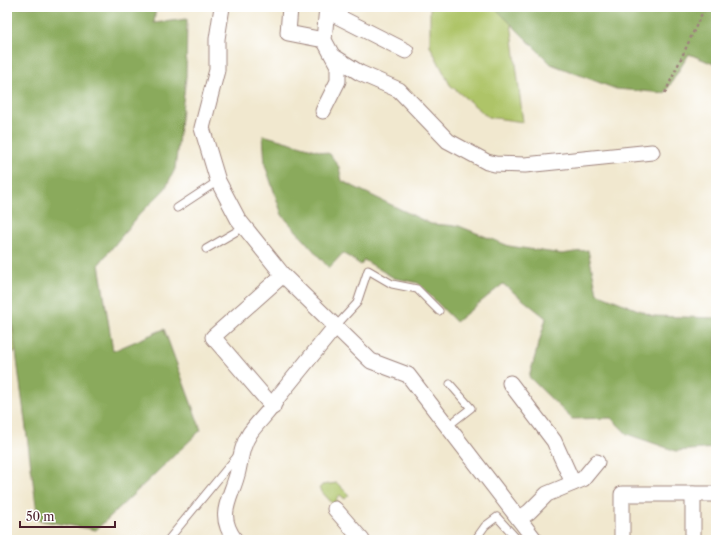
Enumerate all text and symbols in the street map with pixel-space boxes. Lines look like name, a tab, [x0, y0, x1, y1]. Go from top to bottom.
scale bar	[20, 503, 115, 529]
text: 50 m	[26, 509, 55, 524]

